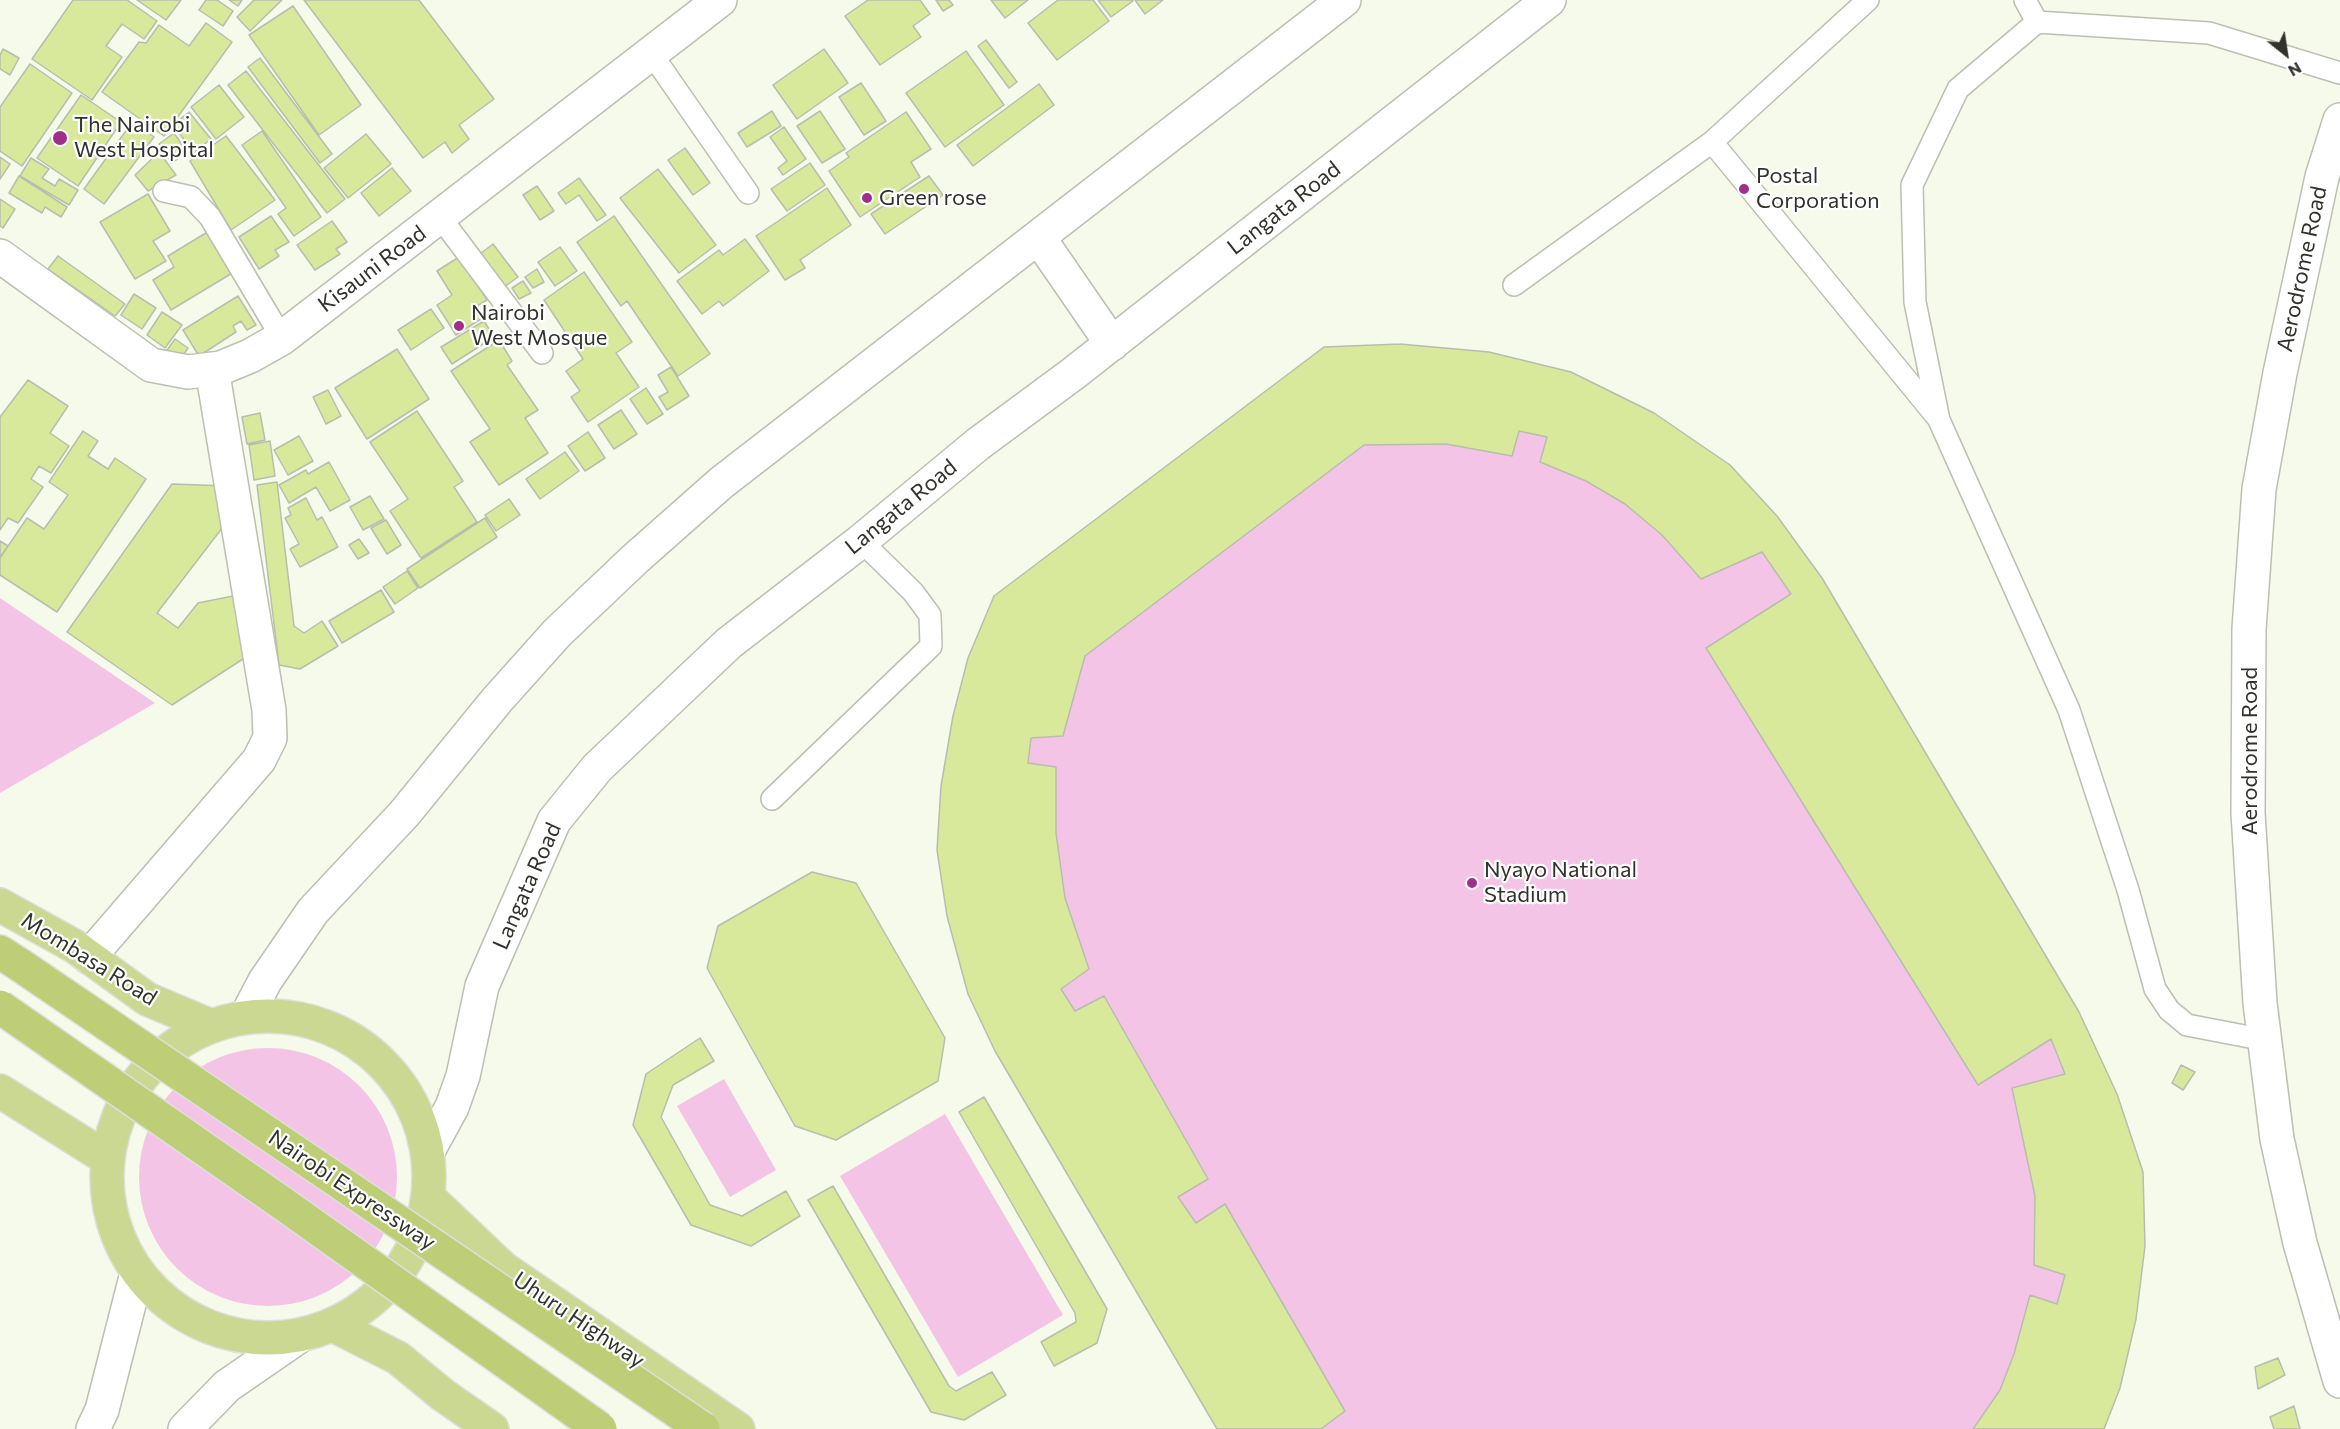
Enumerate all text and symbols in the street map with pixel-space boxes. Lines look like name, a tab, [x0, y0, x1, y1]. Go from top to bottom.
north arrow	[2256, 24, 2316, 84]
text: N	[2285, 59, 2305, 81]
place label: The Nairobi West Hospital	[74, 112, 214, 164]
marker: The Nairobi West Hospital	[51, 129, 69, 147]
street label: Langata Road	[1222, 156, 1346, 260]
place label: Postal Corporation	[1756, 163, 1880, 214]
marker: Postal Corporation	[1737, 182, 1751, 196]
street label: Aerodrome Road	[2272, 184, 2332, 354]
place label: Green rose	[879, 185, 987, 211]
marker: Green rose	[860, 191, 874, 205]
street label: Kisauni Road	[313, 220, 431, 318]
place label: Nairobi West Mosque	[471, 300, 607, 352]
marker: Nairobi West Mosque	[452, 319, 466, 333]
street label: Langata Road	[840, 454, 962, 560]
street label: Aerodrome Road	[2237, 667, 2263, 835]
street label: Langata Road	[487, 818, 567, 954]
place label: Nyayo National Stadium	[1484, 857, 1637, 908]
marker: Nyayo National Stadium	[1465, 876, 1479, 890]
street label: Mombasa Road	[16, 907, 162, 1011]
street label: Nairobi Expressway	[263, 1124, 441, 1256]
street label: Uhuru Highway	[508, 1266, 650, 1374]

